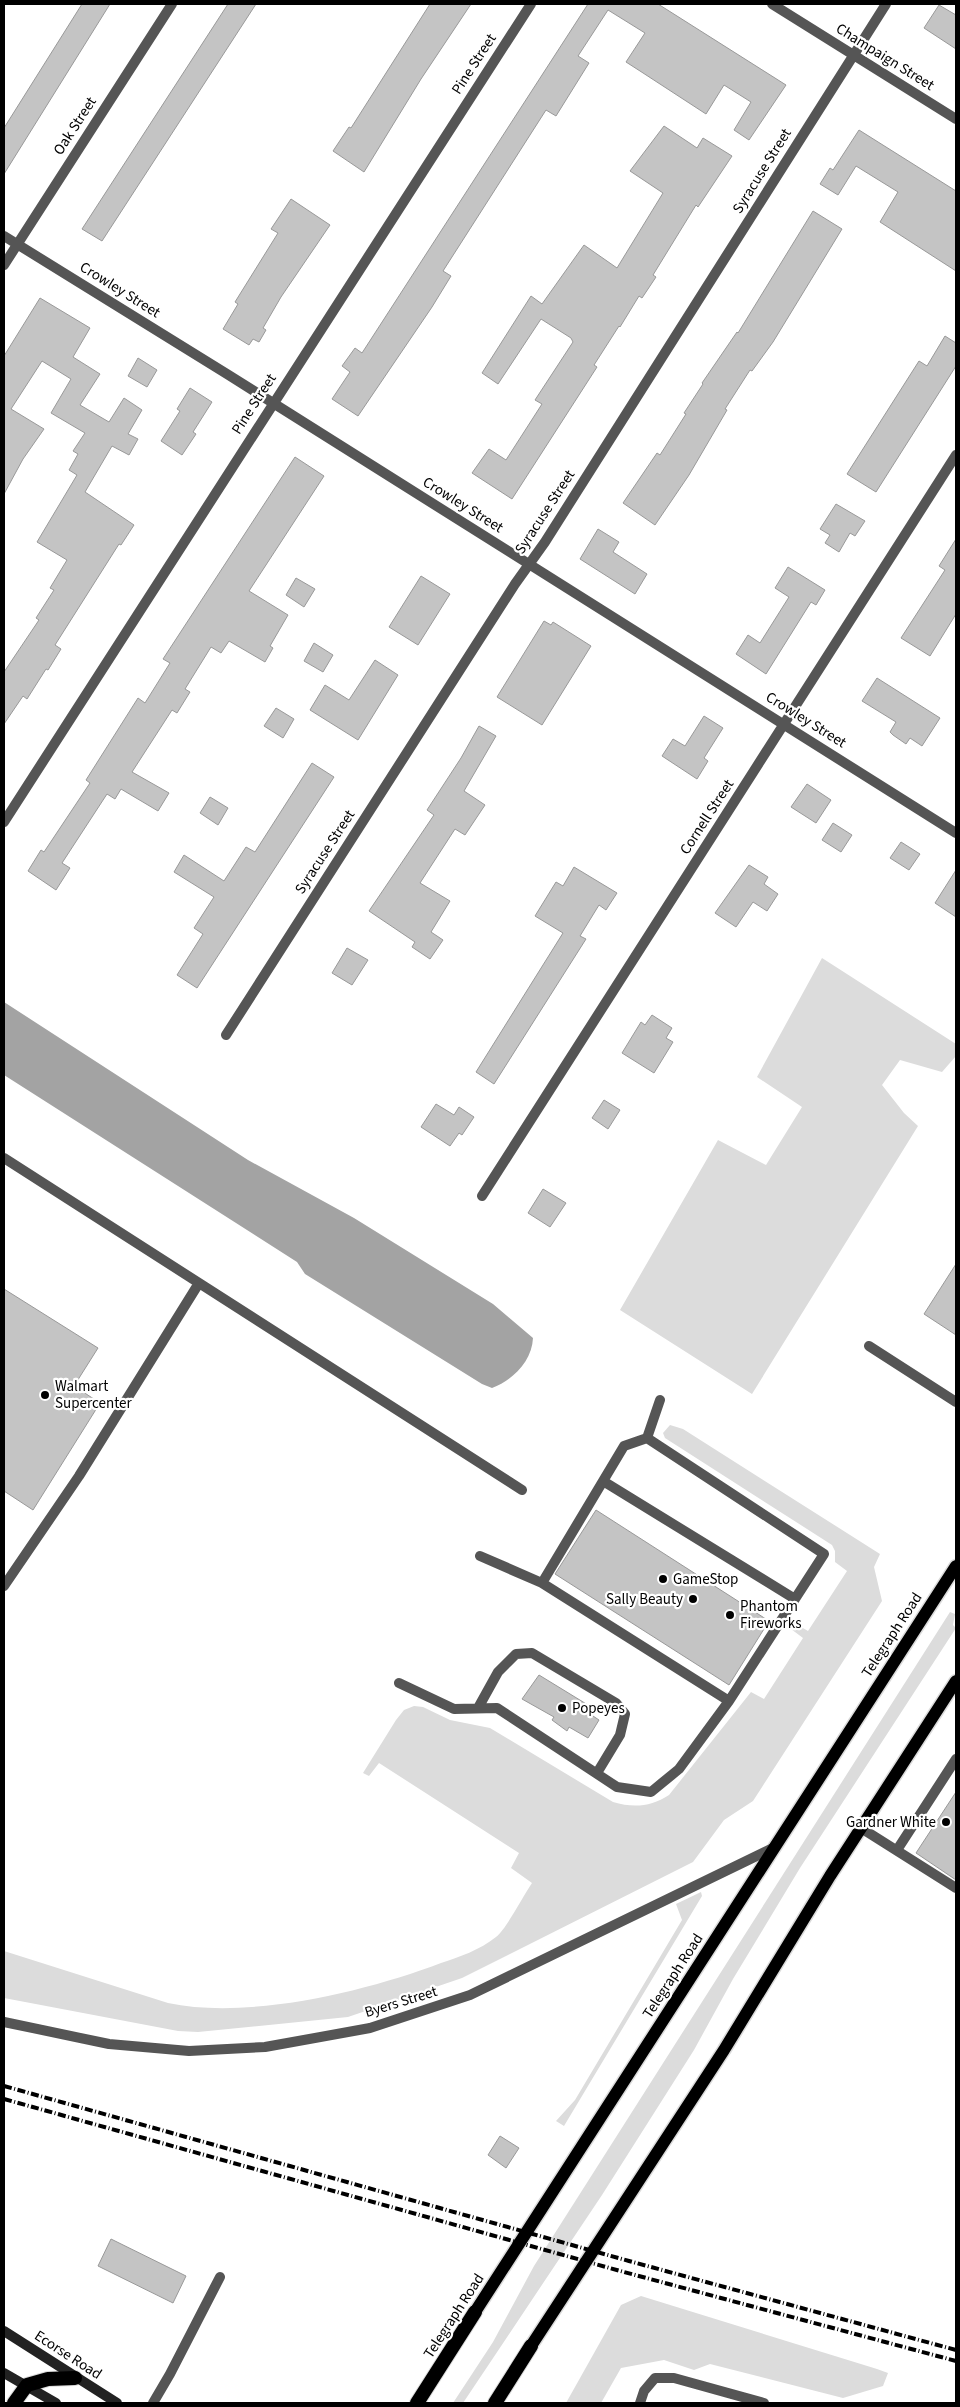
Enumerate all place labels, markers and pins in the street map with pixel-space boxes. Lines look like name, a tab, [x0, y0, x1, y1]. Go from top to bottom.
place label: Walmart Supercenter	[55, 1376, 132, 1414]
marker: Walmart Supercenter	[39, 1389, 51, 1401]
place label: GameStop	[673, 1569, 738, 1590]
marker: GameStop	[657, 1573, 669, 1585]
place label: Sally Beauty	[606, 1589, 683, 1610]
marker: Sally Beauty	[687, 1593, 699, 1605]
place label: Phantom Fireworks	[740, 1596, 801, 1634]
marker: Phantom Fireworks	[724, 1609, 736, 1621]
place label: Popeyes	[572, 1698, 625, 1719]
marker: Popeyes	[556, 1702, 568, 1714]
place label: Gardner White	[846, 1812, 936, 1833]
marker: Gardner White	[940, 1816, 952, 1828]

